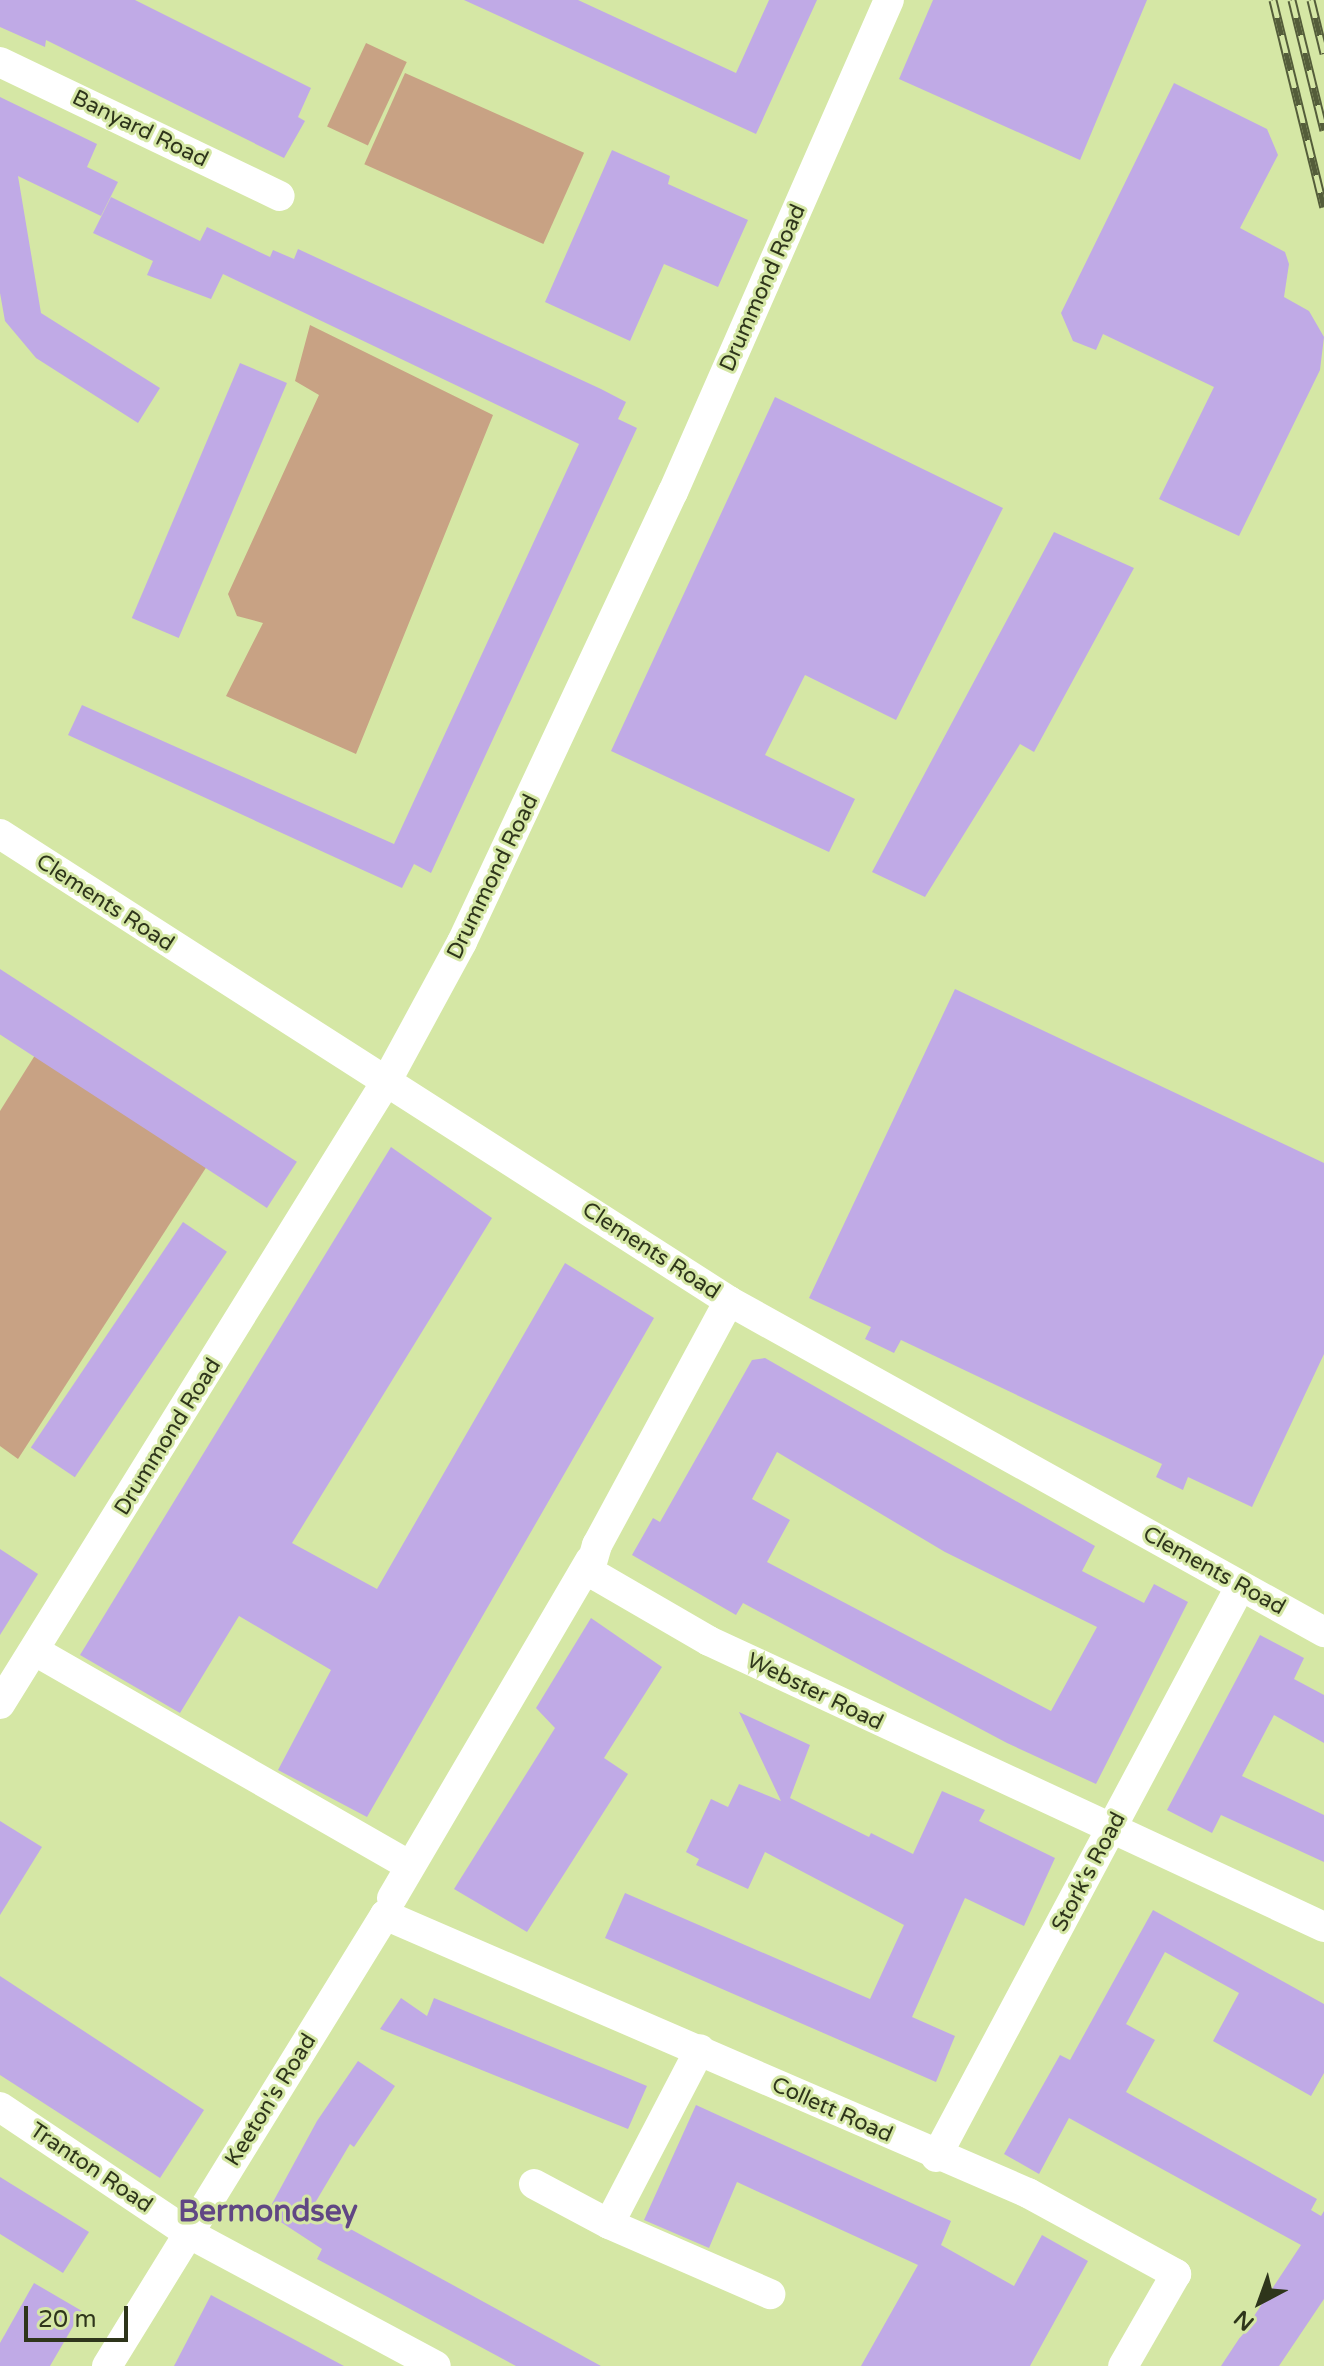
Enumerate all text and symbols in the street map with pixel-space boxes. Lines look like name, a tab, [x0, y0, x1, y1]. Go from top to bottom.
street label: Banyard Road	[68, 85, 212, 173]
street label: Drummond Road	[714, 200, 812, 376]
street label: Drummond Road	[442, 790, 544, 964]
street label: Clements Road	[31, 849, 179, 957]
street label: Clements Road	[577, 1197, 725, 1305]
street label: Drummond Road	[109, 1354, 227, 1520]
street label: Clements Road	[1138, 1521, 1290, 1621]
street label: Webster Road	[743, 1648, 887, 1736]
street label: Stork's Road	[1046, 1808, 1132, 1936]
street label: Keeton's Road	[220, 2029, 322, 2171]
street label: Collett Road	[767, 2072, 897, 2148]
street label: Tranton Road	[25, 2117, 157, 2219]
district label: Bermondsey	[178, 2194, 358, 2230]
north arrow	[1220, 2262, 1300, 2342]
scale bar	[28, 2290, 132, 2340]
text: 20 m	[38, 2305, 96, 2334]
text: N	[1229, 2305, 1259, 2336]

